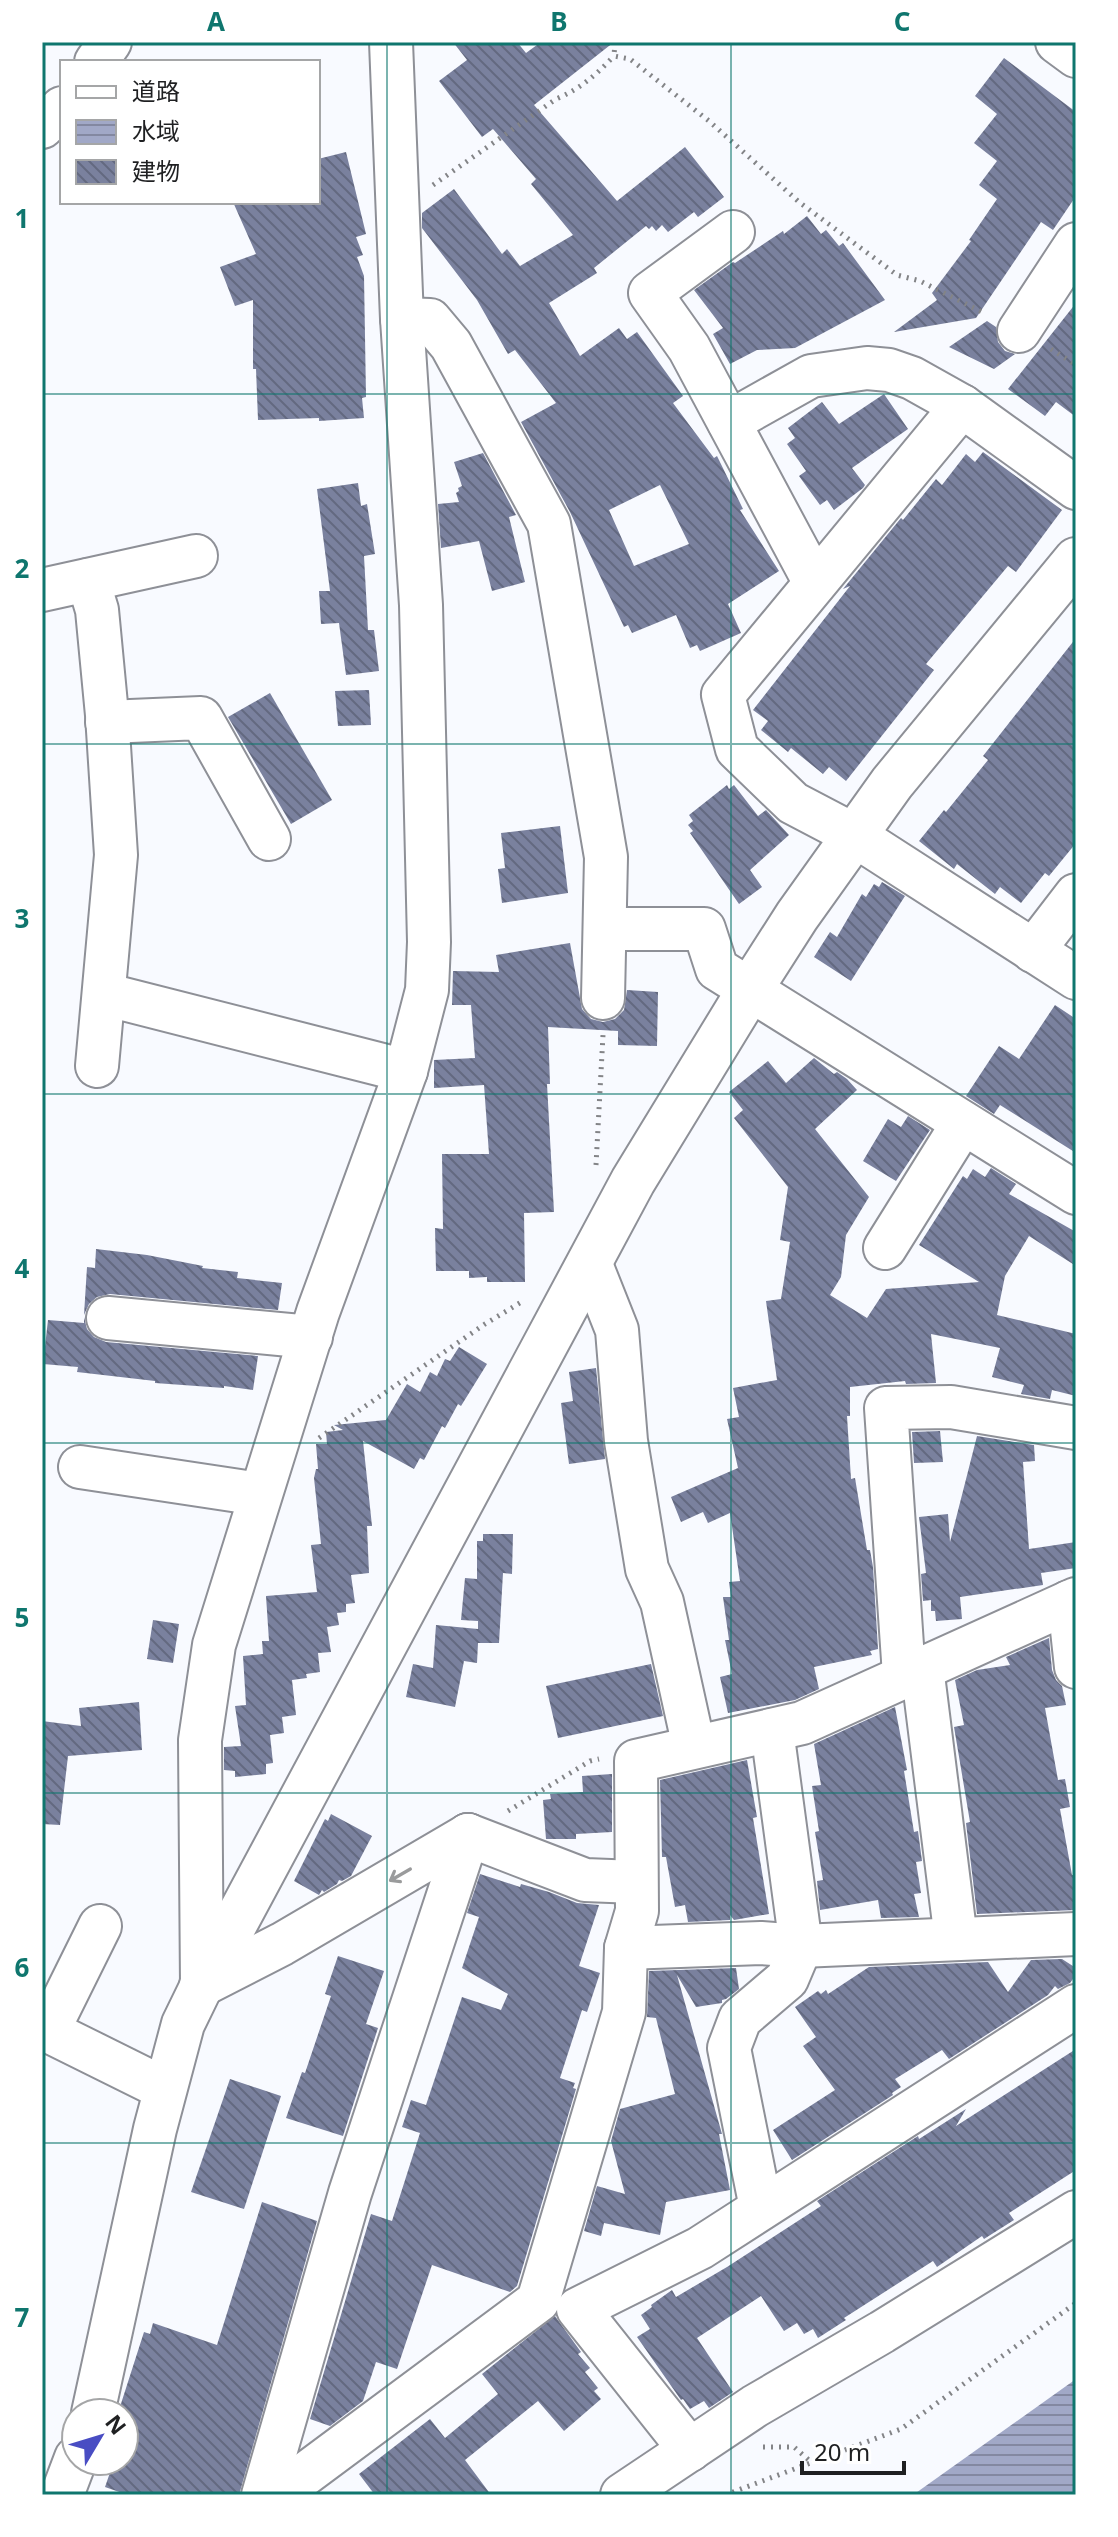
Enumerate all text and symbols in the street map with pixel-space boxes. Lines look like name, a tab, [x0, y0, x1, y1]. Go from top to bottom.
text: A	[207, 3, 225, 39]
text: B	[550, 3, 568, 39]
text: C	[894, 3, 910, 39]
legend	[60, 60, 320, 204]
text: 道路	[132, 74, 180, 107]
text: 水域	[132, 114, 180, 147]
text: 建物	[132, 154, 180, 187]
text: 1	[15, 200, 29, 236]
text: 2	[15, 550, 30, 586]
text: 3	[15, 900, 29, 936]
text: 4	[15, 1250, 30, 1286]
text: 5	[15, 1599, 29, 1635]
one-way arrow	[389, 1867, 412, 1883]
text: 6	[15, 1949, 30, 1985]
text: 7	[15, 2299, 30, 2335]
north arrow	[60, 2397, 140, 2477]
text: N	[99, 2408, 134, 2440]
scale bar	[802, 2425, 904, 2475]
text: 20 m	[814, 2435, 870, 2468]

